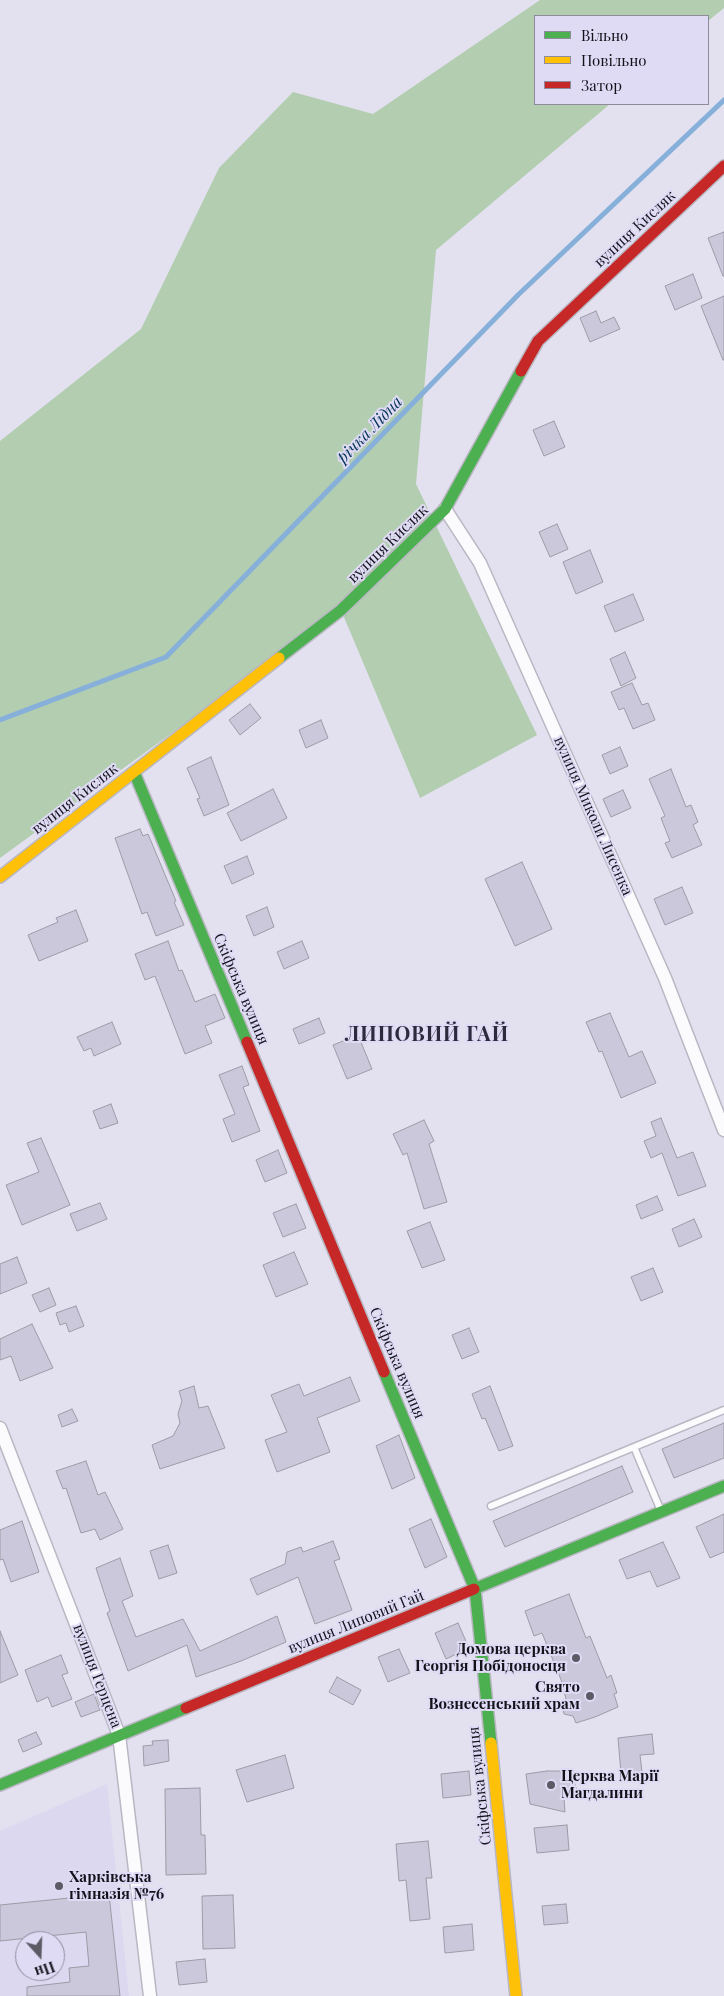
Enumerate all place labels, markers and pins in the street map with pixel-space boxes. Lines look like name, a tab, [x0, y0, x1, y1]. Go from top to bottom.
place label: Домова церква Георгія Побідоносця	[415, 1640, 566, 1675]
marker: Домова церква Георгія Побідоносця	[570, 1652, 582, 1664]
place label: Свято Вознесенський храм	[428, 1678, 580, 1713]
marker: Свято Вознесенський храм	[584, 1690, 596, 1702]
place label: Церква Марії Магдалини	[561, 1767, 659, 1802]
marker: Церква Марії Магдалини	[545, 1779, 557, 1791]
place label: Харківська гімназія №76	[69, 1868, 164, 1903]
marker: Харківська гімназія №76	[53, 1880, 65, 1892]

